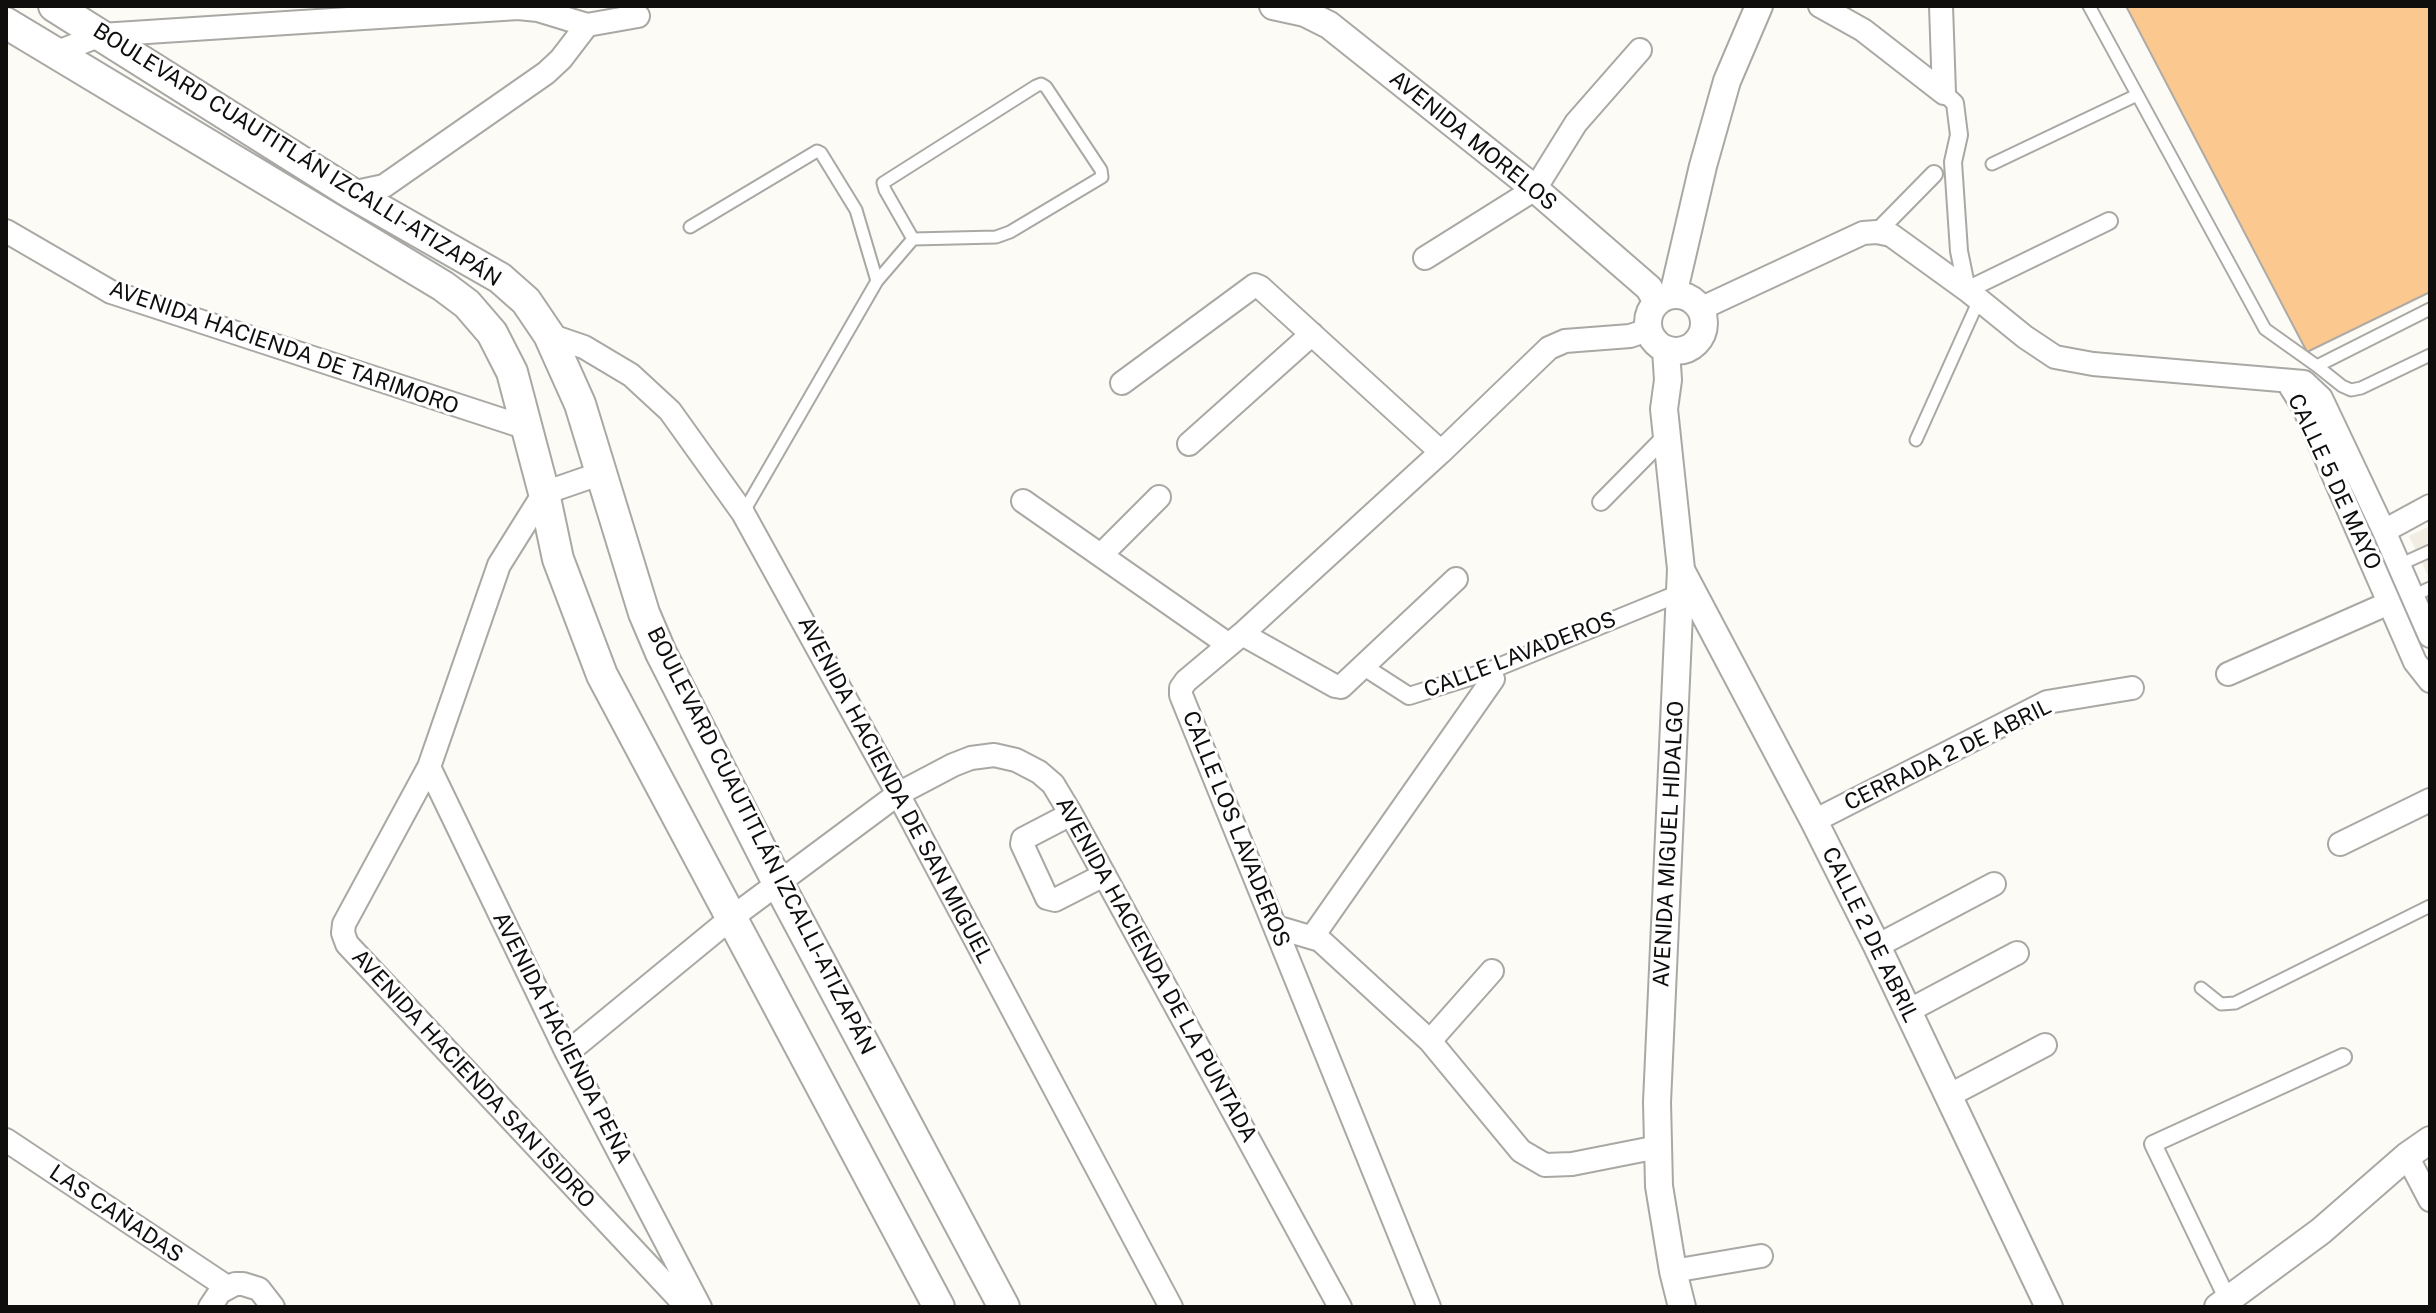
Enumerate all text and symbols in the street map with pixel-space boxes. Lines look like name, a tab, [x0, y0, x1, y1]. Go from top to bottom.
street label: BOULEVARD CUAUTITLÁN IZCALLI-ATIZAPÁN	[88, 18, 506, 292]
street label: AVENIDA MORELOS	[1384, 65, 1562, 217]
street label: AVENIDA HACIENDA DE TARIMORO	[106, 276, 462, 420]
street label: CALLE 5 DE MAYO	[2282, 390, 2386, 574]
street label: CALLE LAVADEROS	[1420, 606, 1620, 704]
street label: AVENIDA HACIENDA DE SAN MIGUEL	[792, 612, 998, 968]
street label: BOULEVARD CUAUTITLÁN IZCALLI-ATIZAPÁN	[641, 623, 881, 1059]
street label: CERRADA 2 DE ABRIL	[1840, 693, 2056, 817]
street label: AVENIDA MIGUEL HIDALGO	[1648, 700, 1690, 988]
street label: CALLE LOS LAVADEROS	[1177, 707, 1295, 951]
street label: AVENIDA HACIENDA DE LA PUNTADA	[1050, 793, 1262, 1147]
street label: CALLE 2 DE ABRIL	[1816, 843, 1924, 1027]
street label: AVENIDA HACIENDA PEÑA	[487, 908, 637, 1168]
street label: AVENIDA HACIENDA SAN ISIDRO	[346, 944, 600, 1214]
street label: LAS CAÑADAS	[44, 1160, 188, 1268]

